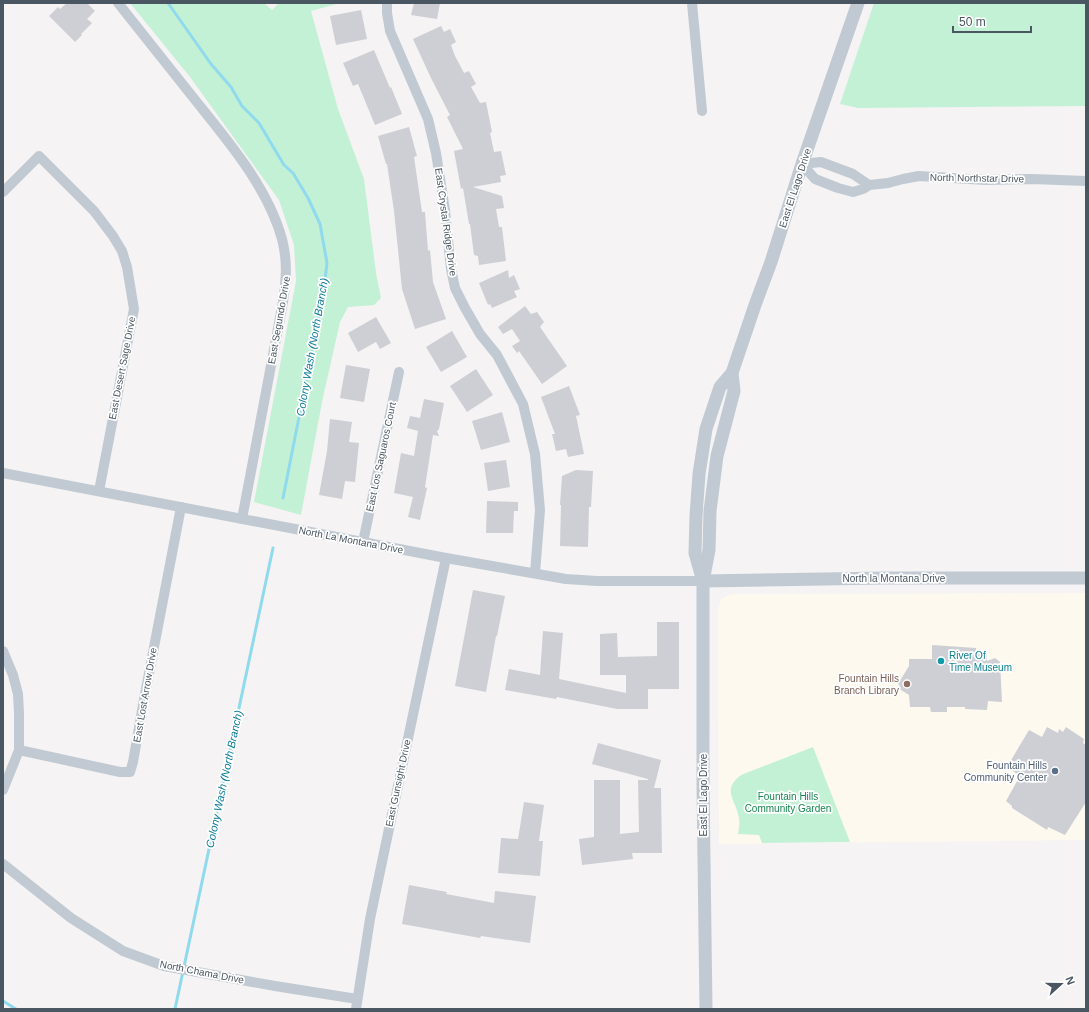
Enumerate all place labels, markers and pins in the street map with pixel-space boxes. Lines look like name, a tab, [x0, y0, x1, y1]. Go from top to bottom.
place label: River Of Time Museum	[949, 650, 1012, 673]
marker: River Of Time Museum	[936, 656, 946, 666]
place label: Fountain Hills Branch Library	[834, 673, 899, 696]
marker: Fountain Hills Branch Library	[902, 679, 912, 689]
place label: Fountain Hills Community Center	[964, 760, 1048, 783]
marker: Fountain Hills Community Center	[1050, 766, 1060, 776]

